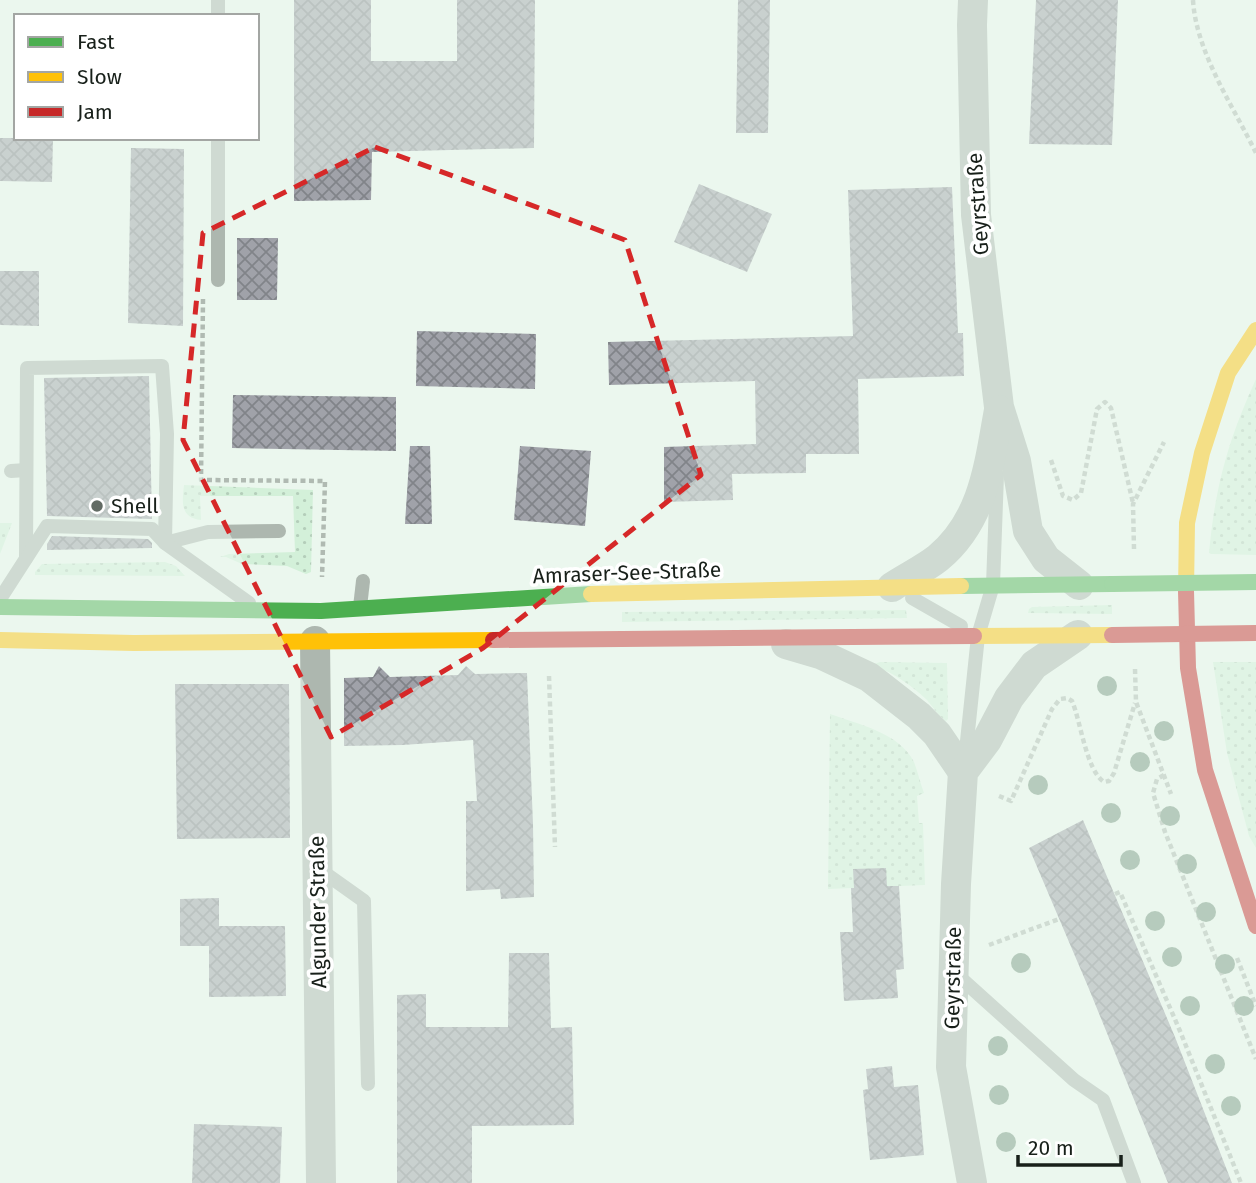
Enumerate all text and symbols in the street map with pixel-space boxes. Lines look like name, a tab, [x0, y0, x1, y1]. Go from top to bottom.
legend	[14, 14, 259, 140]
text: Fast	[77, 29, 115, 55]
text: Slow	[77, 64, 122, 90]
text: Jam	[77, 99, 113, 125]
street label: Geyrstraße	[961, 152, 995, 256]
place label: Shell	[111, 493, 159, 519]
marker: Shell	[89, 498, 105, 514]
street label: Amraser-See-Straße	[532, 557, 722, 589]
street label: Algunder Straße	[304, 835, 332, 989]
street label: Geyrstraße	[939, 926, 967, 1030]
scale bar	[1018, 1124, 1121, 1168]
text: 20 m	[1028, 1135, 1074, 1161]

